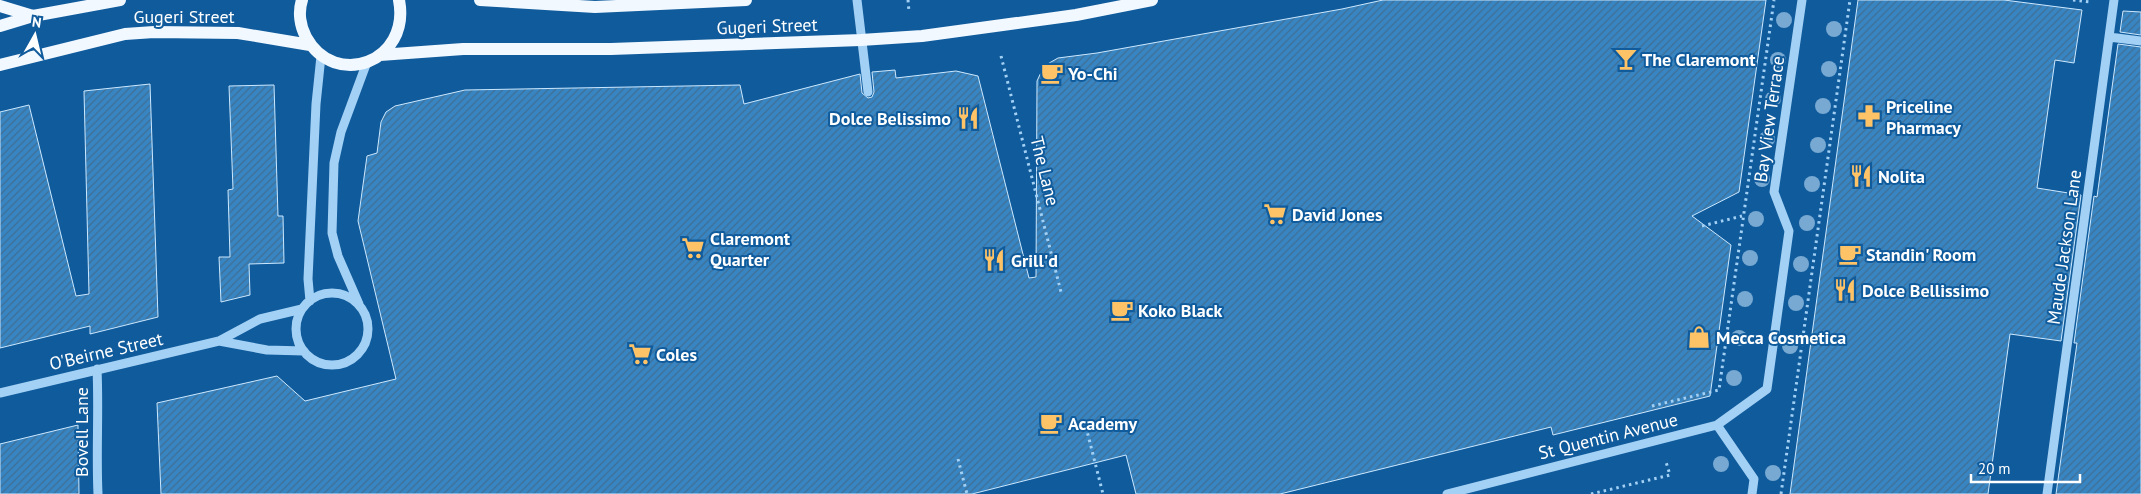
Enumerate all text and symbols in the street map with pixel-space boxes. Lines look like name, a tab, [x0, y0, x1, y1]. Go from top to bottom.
street label: Gugeri Street	[133, 5, 235, 28]
north arrow	[10, 10, 60, 60]
text: N	[31, 13, 43, 32]
street label: Gugeri Street	[716, 13, 818, 39]
bar icon: The Claremont	[1613, 46, 1639, 72]
place label: The Claremont	[1642, 48, 1756, 71]
street label: Bay View Terrace	[1749, 54, 1789, 184]
cafe icon: Yo-Chi	[1039, 60, 1065, 86]
place label: Yo-Chi	[1067, 62, 1118, 85]
place label: Priceline Pharmacy	[1886, 95, 1961, 139]
pharmacy icon: Priceline Pharmacy	[1856, 103, 1882, 129]
restaurant icon: Dolce Belissimo	[955, 105, 981, 131]
place label: Dolce Belissimo	[829, 107, 951, 130]
street label: The Lane	[1025, 134, 1065, 208]
restaurant icon: Nolita	[1848, 163, 1874, 189]
place label: Nolita	[1878, 165, 1925, 188]
street label: Maude Jackson Lane	[2042, 168, 2086, 326]
supermarket icon: David Jones	[1262, 201, 1288, 227]
place label: David Jones	[1292, 203, 1383, 226]
place label: Claremont Quarter	[710, 227, 791, 271]
supermarket icon: Claremont Quarter	[680, 235, 706, 261]
cafe icon: Standin' Room	[1837, 241, 1863, 267]
place label: Standin' Room	[1866, 243, 1976, 266]
restaurant icon: Grill'd	[981, 247, 1007, 273]
place label: Grill'd	[1011, 249, 1058, 272]
restaurant icon: Dolce Bellissimo	[1832, 277, 1858, 303]
place label: Dolce Bellissimo	[1862, 279, 1990, 302]
cafe icon: Koko Black	[1109, 297, 1135, 323]
place label: Koko Black	[1138, 299, 1222, 322]
shop icon: Mecca Cosmetica	[1686, 324, 1712, 350]
place label: Mecca Cosmetica	[1716, 326, 1846, 349]
street label: O'Beirne Street	[47, 327, 165, 375]
supermarket icon: Coles	[627, 341, 653, 367]
place label: Coles	[656, 343, 698, 366]
street label: Bovell Lane	[70, 387, 93, 477]
street label: St Quentin Avenue	[1536, 408, 1680, 464]
cafe icon: Academy	[1038, 410, 1064, 436]
place label: Academy	[1068, 412, 1138, 435]
scale bar	[1971, 452, 2080, 484]
text: 20 m	[1978, 459, 2011, 478]

